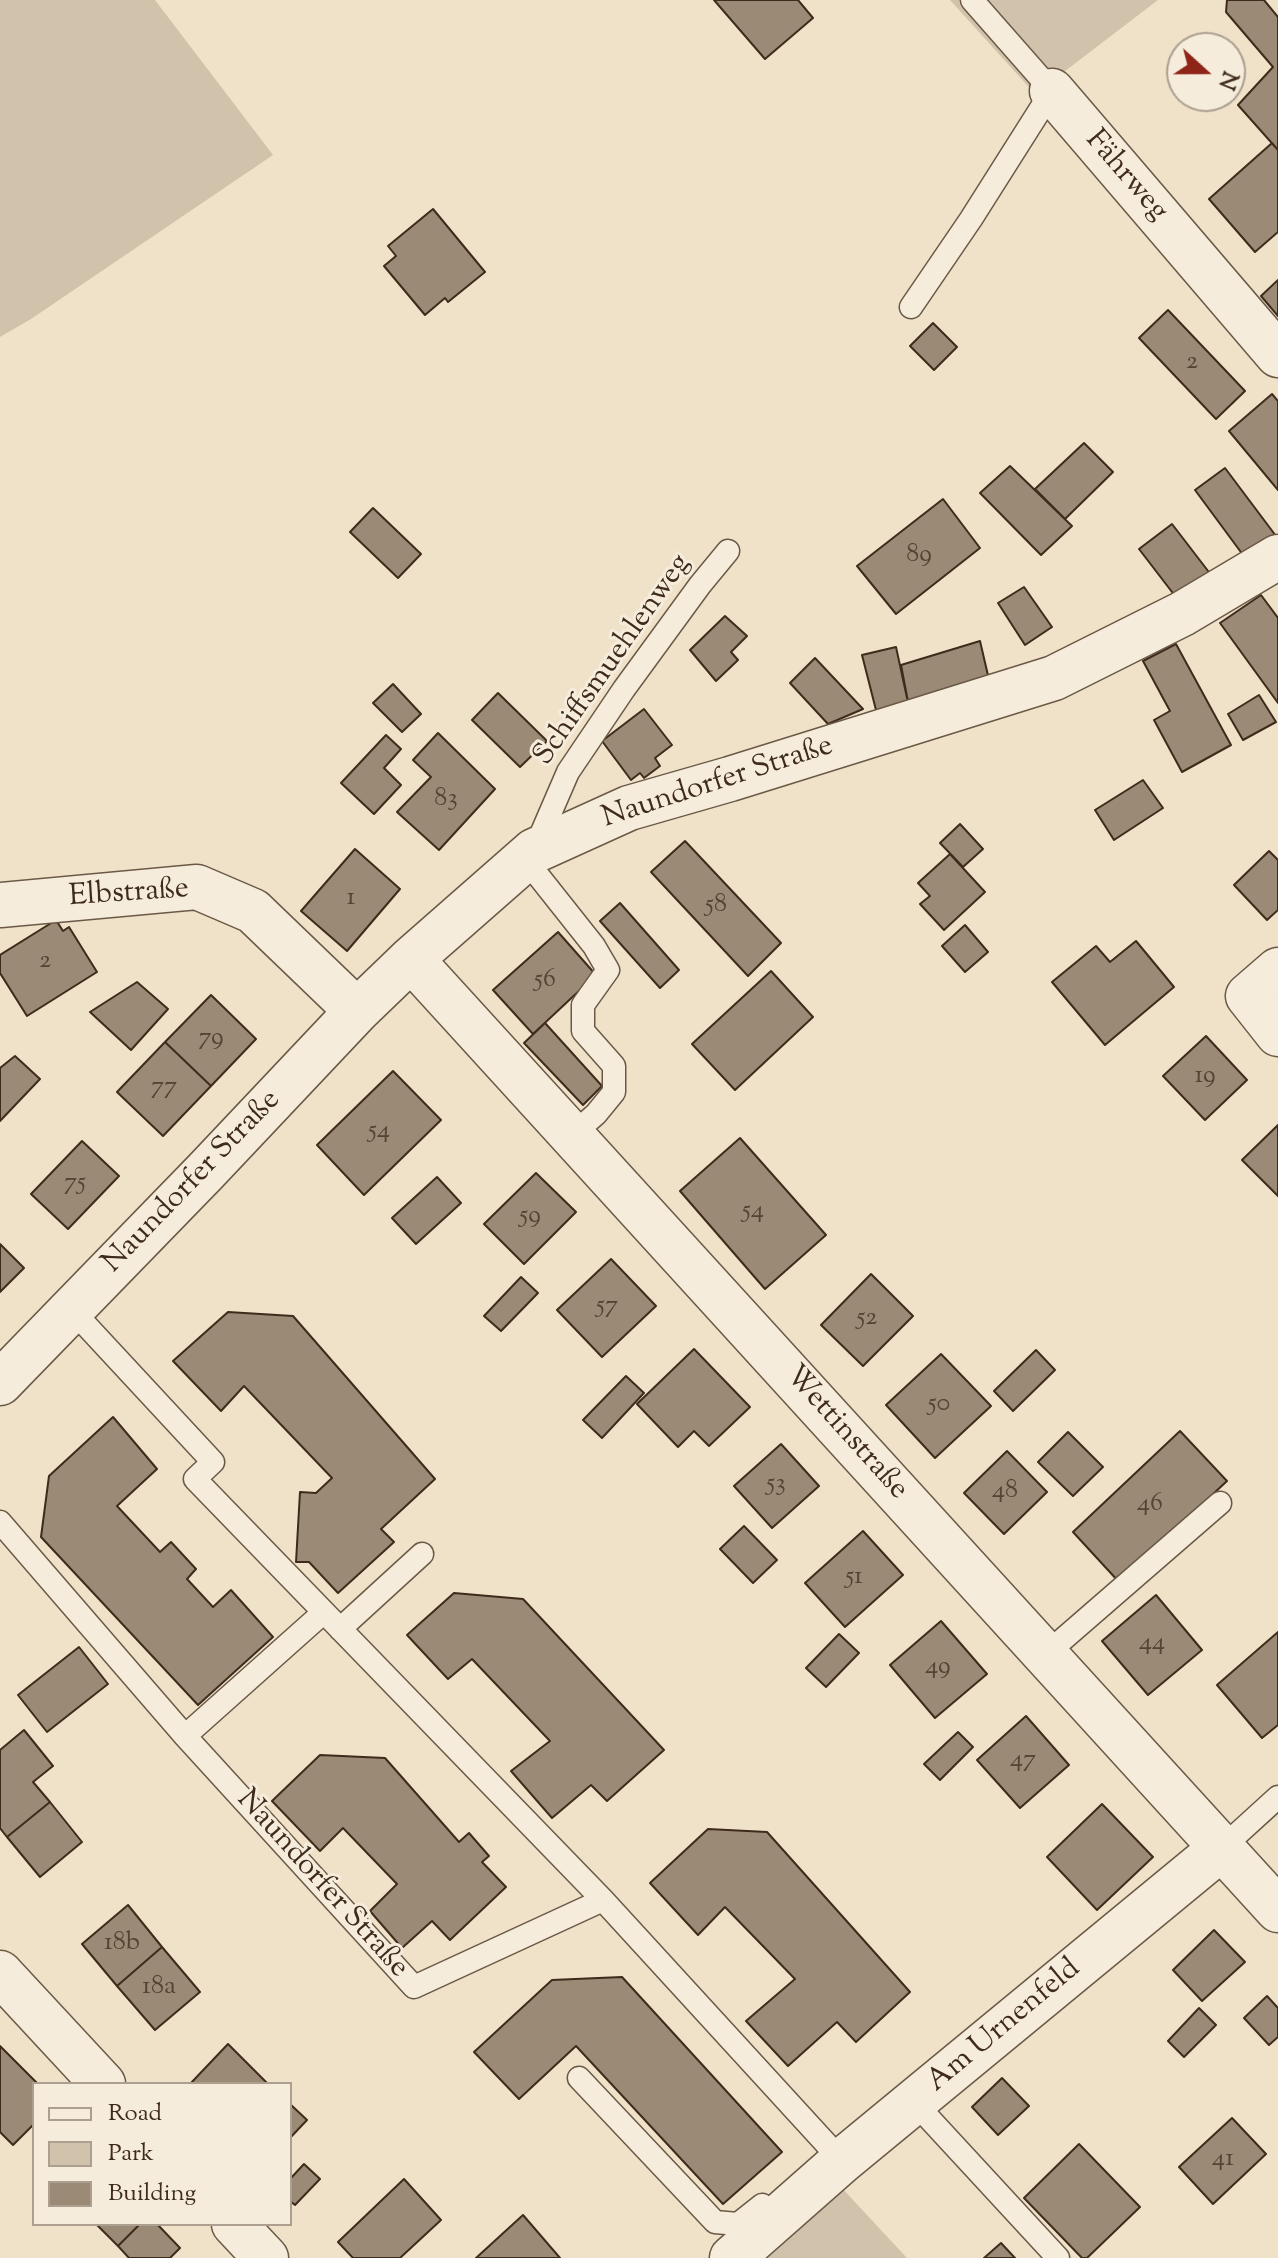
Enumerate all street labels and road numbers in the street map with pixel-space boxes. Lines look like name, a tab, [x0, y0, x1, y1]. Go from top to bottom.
street label: Fährweg	[1076, 124, 1174, 230]
street label: Schiffsmuehlenweg	[528, 548, 700, 774]
street label: Naundorfer Straße	[598, 730, 838, 838]
street label: Elbstraße	[68, 873, 190, 917]
street label: Naundorfer Straße	[96, 1084, 290, 1282]
street label: Wettinstraße	[775, 1360, 915, 1508]
street label: Naundorfer Straße	[227, 1784, 415, 1986]
street label: Am Urnenfeld	[921, 1952, 1089, 2102]

